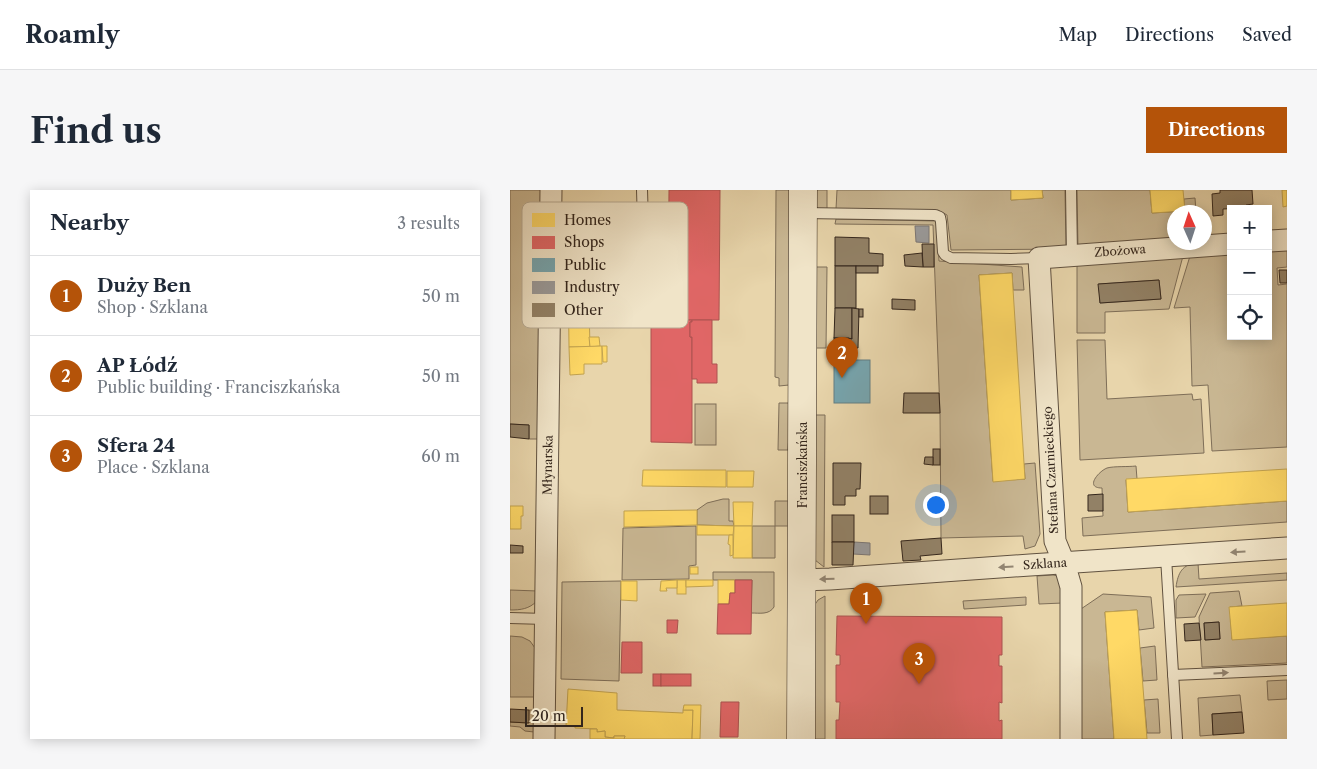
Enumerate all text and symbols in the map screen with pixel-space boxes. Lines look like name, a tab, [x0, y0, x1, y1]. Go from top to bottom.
text: Roamly	[25, 20, 119, 49]
text: Map	[1058, 24, 1097, 46]
text: Directions	[1125, 24, 1214, 46]
text: Saved	[1242, 24, 1292, 46]
button: Directions	[1146, 107, 1287, 153]
text: Find us	[30, 109, 162, 152]
legend	[522, 202, 688, 328]
north arrow	[1167, 205, 1212, 250]
map controls	[1227, 205, 1272, 340]
button: +	[1227, 205, 1272, 250]
text: Nearby	[50, 210, 129, 235]
text: Homes	[564, 211, 611, 229]
text: 3 results	[397, 213, 460, 233]
text: Shops	[564, 233, 604, 251]
street label: Zbożowa	[1094, 241, 1147, 260]
button: −	[1227, 250, 1272, 295]
text: Public	[564, 256, 606, 274]
text: Duży Ben	[97, 274, 191, 297]
text: Industry	[564, 278, 620, 296]
text: 1	[62, 286, 70, 306]
text: 50 m	[422, 286, 460, 306]
button: locate	[1227, 295, 1272, 340]
text: Shop · Szklana	[97, 297, 208, 317]
text: Other	[564, 301, 603, 319]
pin: 2	[826, 337, 858, 378]
text: AP Łódź	[97, 354, 178, 377]
text: 2	[61, 366, 71, 386]
text: 50 m	[422, 366, 460, 386]
text: Public building · Franciszkańska	[97, 377, 340, 397]
street label: Stefana Czarnieckiego	[1040, 406, 1061, 534]
street label: Franciszkańska	[795, 421, 810, 508]
text: Sfera 24	[97, 434, 175, 457]
street label: Młynarska	[539, 434, 556, 495]
text: 3	[61, 446, 71, 466]
text: 60 m	[421, 446, 460, 466]
text: Place · Szklana	[97, 457, 210, 477]
your location	[923, 492, 949, 518]
one-way arrow	[1230, 548, 1246, 556]
street label: Szklana	[1023, 554, 1068, 573]
one-way arrow	[998, 563, 1014, 571]
one-way arrow	[819, 576, 835, 584]
pin: 1	[850, 583, 882, 624]
pin: 3	[903, 643, 935, 684]
one-way arrow	[1214, 669, 1230, 677]
scale bar	[525, 704, 582, 727]
text: 20 m	[532, 707, 566, 725]

